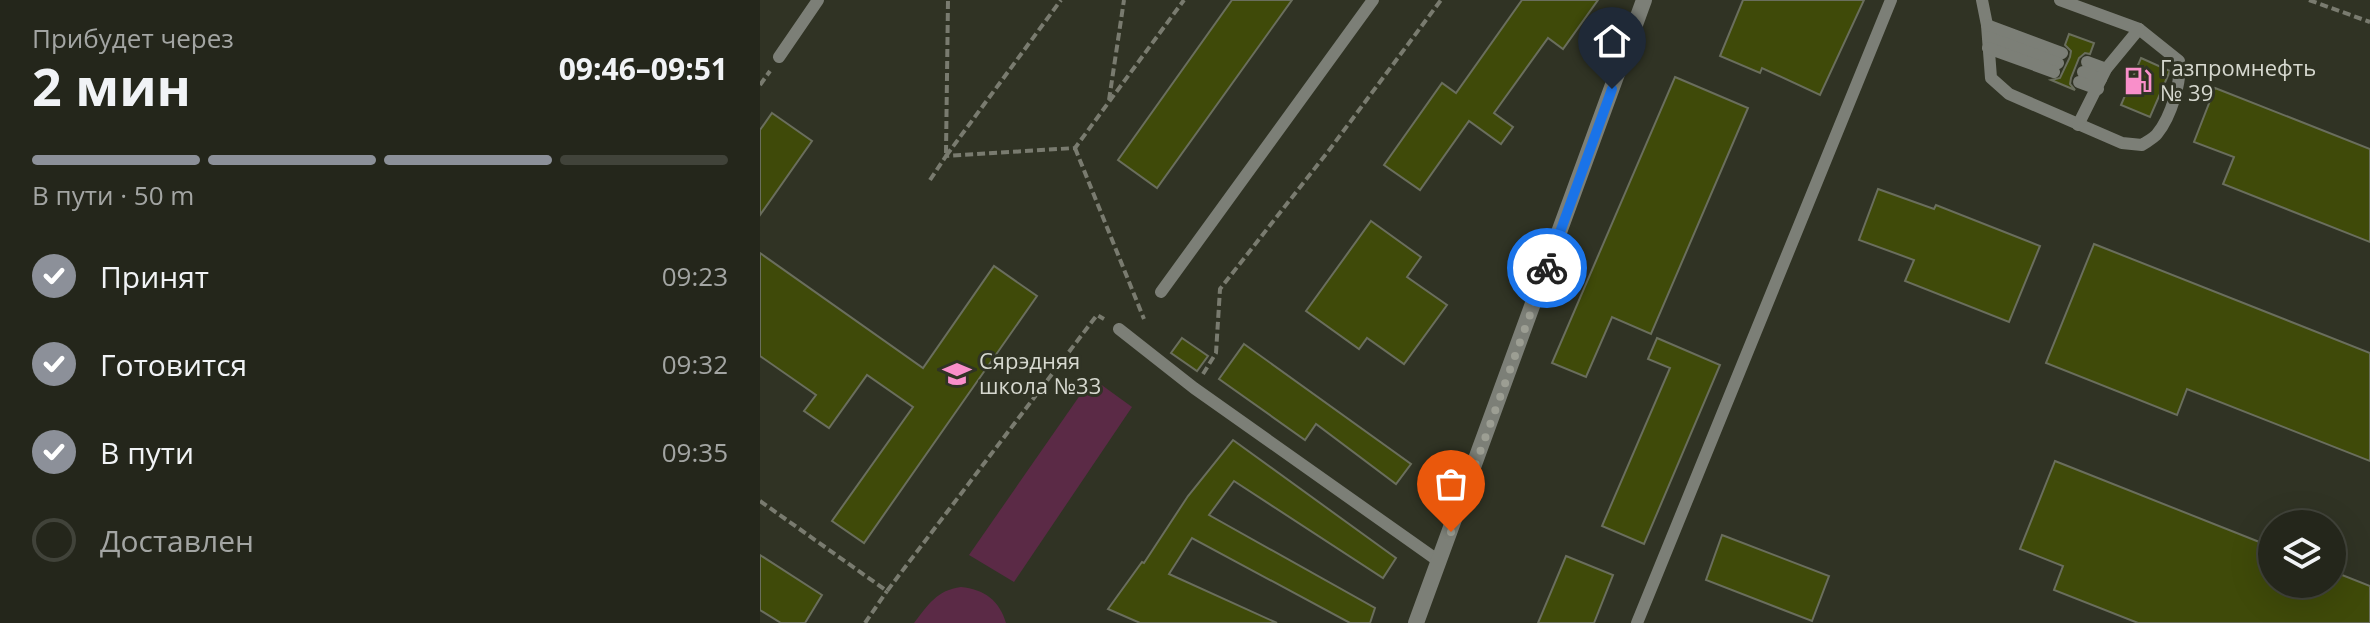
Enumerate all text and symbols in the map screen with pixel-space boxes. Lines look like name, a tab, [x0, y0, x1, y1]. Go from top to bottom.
pin	[1578, 7, 1646, 89]
icon: home	[1590, 19, 1634, 63]
text: Прибудет через	[32, 20, 234, 56]
text: 09:46–09:51	[559, 48, 728, 89]
text: 2 мин	[32, 50, 191, 121]
place label: Газпромнефть № 39	[2160, 52, 2316, 107]
fuel station icon: Газпромнефть № 39	[2123, 66, 2153, 96]
text: В пути · 50 m	[32, 177, 194, 213]
courier	[1507, 228, 1587, 308]
icon: bike	[1525, 246, 1569, 290]
icon: check	[32, 254, 76, 298]
text: Принят	[100, 256, 209, 297]
text: 09:23	[662, 258, 728, 294]
icon: check	[32, 342, 76, 386]
text: Готовится	[100, 344, 247, 385]
place label: Сярэдняя школа №33	[979, 345, 1101, 400]
text: 09:32	[662, 346, 728, 382]
school or university icon: Сярэдняя школа №33	[942, 359, 972, 389]
icon: check	[32, 430, 76, 474]
text: В пути	[100, 432, 194, 473]
text: 09:35	[662, 434, 728, 470]
pin	[1417, 450, 1485, 532]
icon: bag	[1429, 462, 1473, 506]
map controls	[2258, 510, 2346, 598]
button: layers	[2258, 510, 2346, 598]
text: Доставлен	[100, 520, 254, 561]

